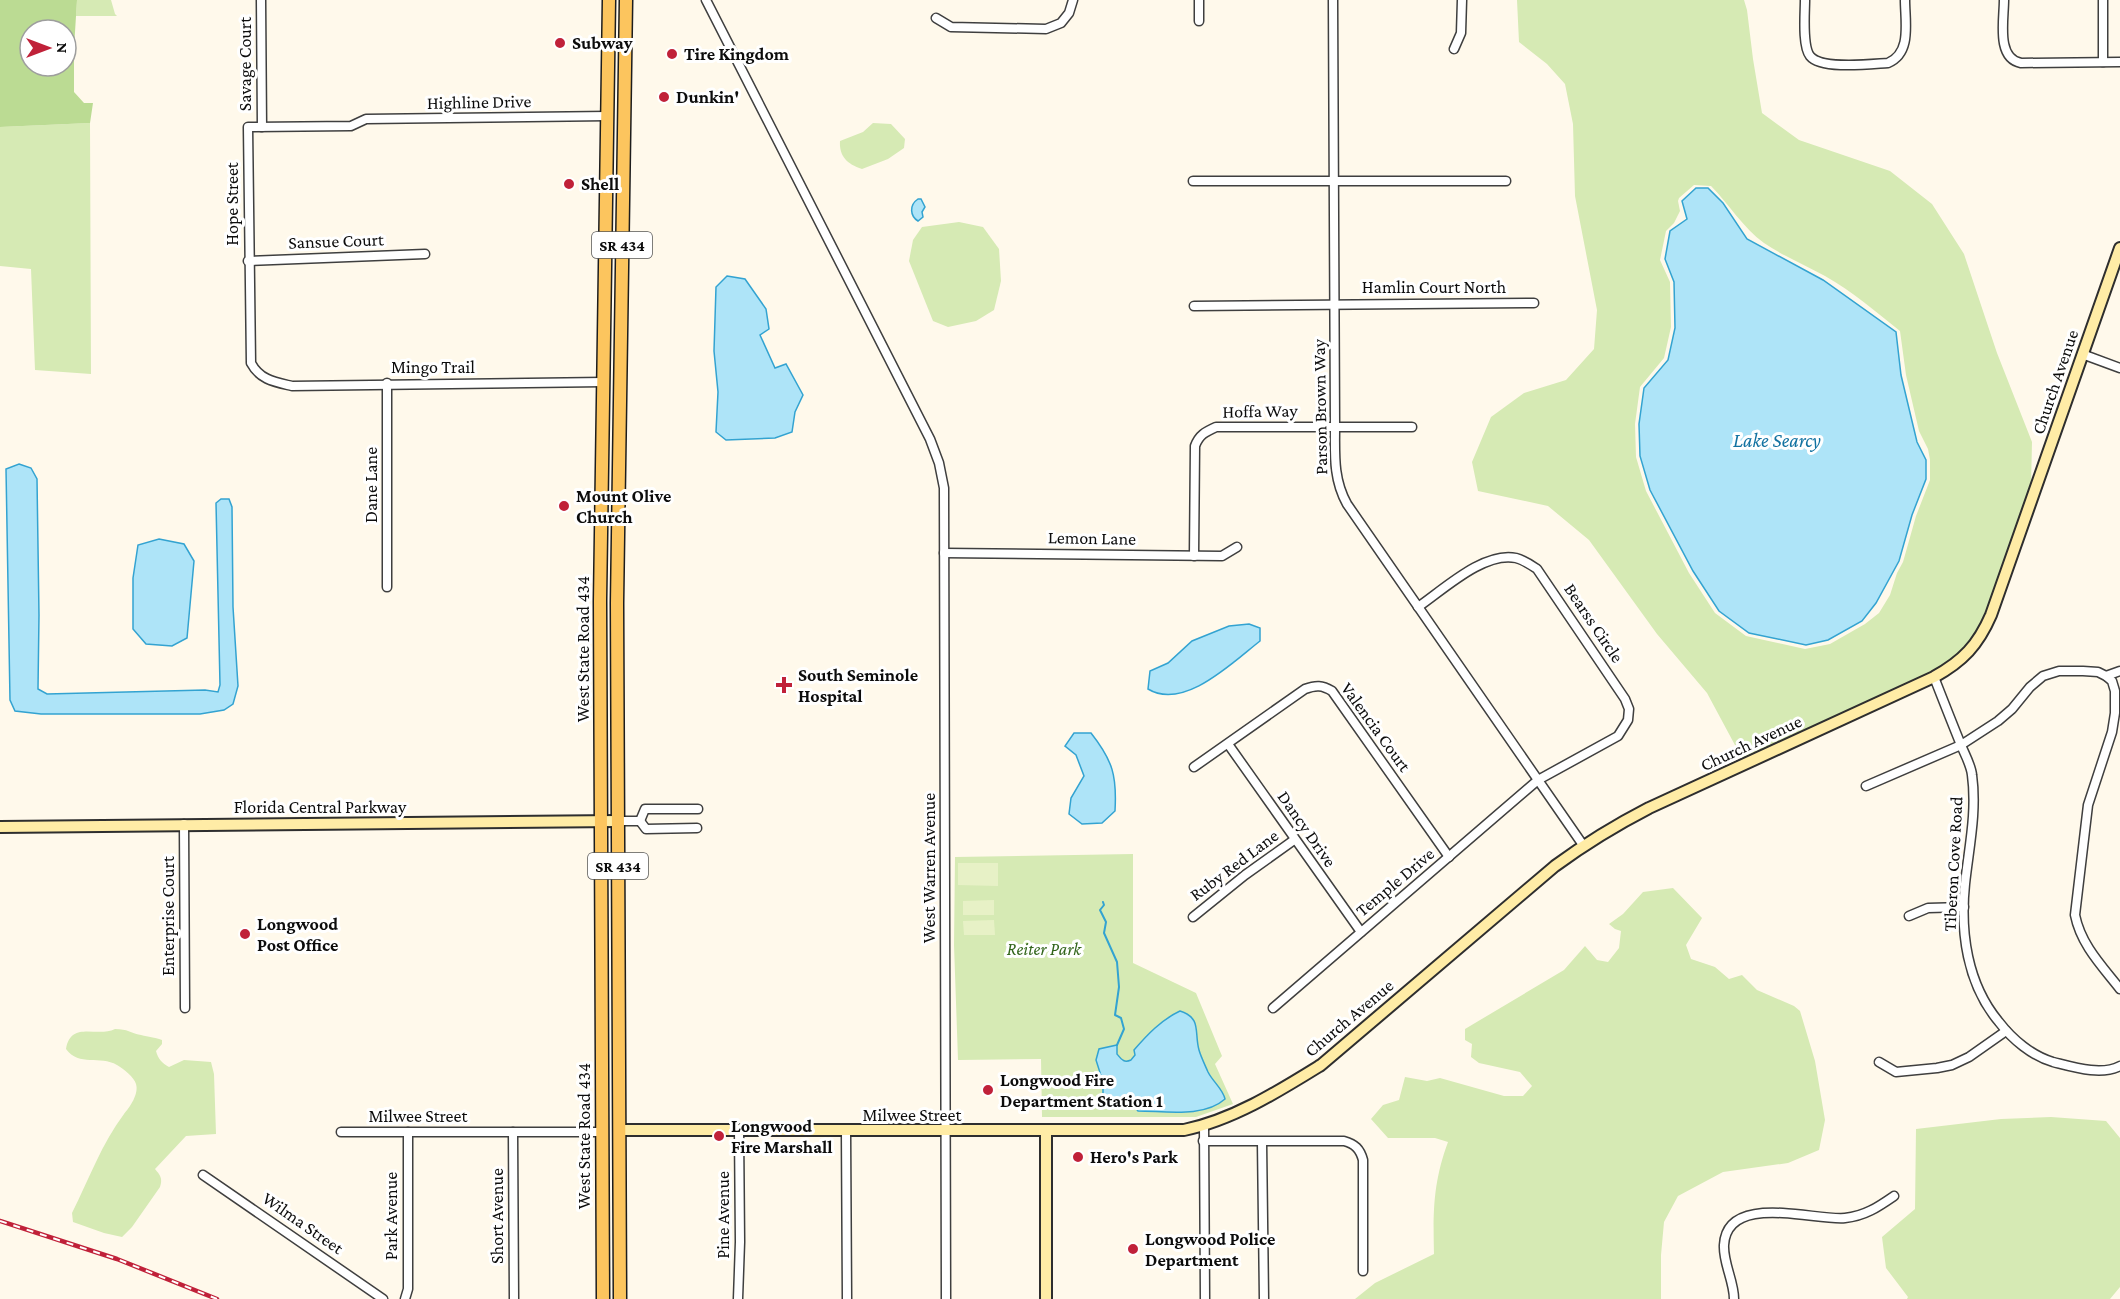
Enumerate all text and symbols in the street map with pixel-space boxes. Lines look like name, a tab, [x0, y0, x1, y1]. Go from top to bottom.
street label: Savage Court	[235, 16, 255, 111]
north arrow	[18, 18, 78, 78]
place label: Subway	[572, 33, 633, 53]
marker: Subway	[553, 36, 567, 50]
text: N	[54, 43, 71, 54]
place label: Tire Kingdom	[684, 44, 790, 64]
marker: Tire Kingdom	[665, 47, 679, 61]
place label: Dunkin'	[676, 87, 739, 107]
marker: Dunkin'	[657, 90, 671, 104]
street label: Highline Drive	[427, 91, 531, 113]
street label: Hope Street	[222, 161, 242, 246]
place label: Shell	[581, 174, 619, 194]
marker: Shell	[562, 177, 576, 191]
street label: Sansue Court	[288, 229, 385, 253]
road number: SR 434	[592, 232, 652, 258]
street label: Hamlin Court North	[1362, 277, 1507, 297]
street label: Church Avenue	[2028, 327, 2082, 437]
street label: Parson Brown Way	[1309, 338, 1331, 475]
street label: Mingo Trail	[391, 357, 475, 377]
street label: Hoffa Way	[1222, 400, 1299, 422]
water label: Lake Searcy	[1733, 429, 1821, 452]
street label: Dane Lane	[361, 447, 381, 523]
place label: Mount Olive Church	[576, 486, 671, 527]
marker: Mount Olive Church	[557, 499, 571, 513]
street label: Lemon Lane	[1048, 527, 1136, 549]
street label: West State Road 434	[573, 576, 593, 722]
street label: Bearss Circle	[1560, 580, 1628, 666]
place label: South Seminole Hospital	[798, 665, 918, 706]
marker: South Seminole Hospital	[775, 676, 793, 694]
street label: Valencia Court	[1337, 679, 1416, 776]
street label: Church Avenue	[1697, 711, 1805, 775]
street label: Dancy Drive	[1273, 787, 1341, 871]
street label: West Warren Avenue	[919, 793, 939, 943]
street label: Tiberon Cove Road	[1939, 796, 1967, 932]
street label: Florida Central Parkway	[234, 797, 407, 817]
street label: Ruby Red Lane	[1186, 825, 1282, 905]
street label: Temple Drive	[1352, 843, 1438, 921]
road number: SR 434	[588, 853, 648, 879]
street label: Enterprise Court	[158, 855, 178, 976]
place label: Longwood Post Office	[257, 914, 338, 955]
marker: Longwood Post Office	[238, 927, 252, 941]
park label: Reiter Park	[1007, 939, 1082, 959]
street label: Church Avenue	[1301, 975, 1397, 1061]
street label: West State Road 434	[574, 1063, 594, 1209]
place label: Longwood Fire Department Station 1	[1000, 1070, 1163, 1111]
marker: Longwood Fire Department Station 1	[981, 1083, 995, 1097]
street label: Milwee Street	[863, 1105, 962, 1125]
street label: Milwee Street	[369, 1106, 468, 1126]
place label: Longwood Fire Marshall	[731, 1116, 832, 1157]
marker: Longwood Fire Marshall	[712, 1129, 726, 1143]
place label: Hero's Park	[1090, 1147, 1178, 1167]
marker: Hero's Park	[1071, 1150, 1085, 1164]
street label: Short Avenue	[487, 1168, 507, 1264]
street label: Pine Avenue	[713, 1171, 733, 1259]
street label: Park Avenue	[381, 1172, 401, 1260]
street label: Wilma Street	[259, 1188, 348, 1259]
place label: Longwood Police Department	[1145, 1229, 1275, 1270]
marker: Longwood Police Department	[1126, 1242, 1140, 1256]

